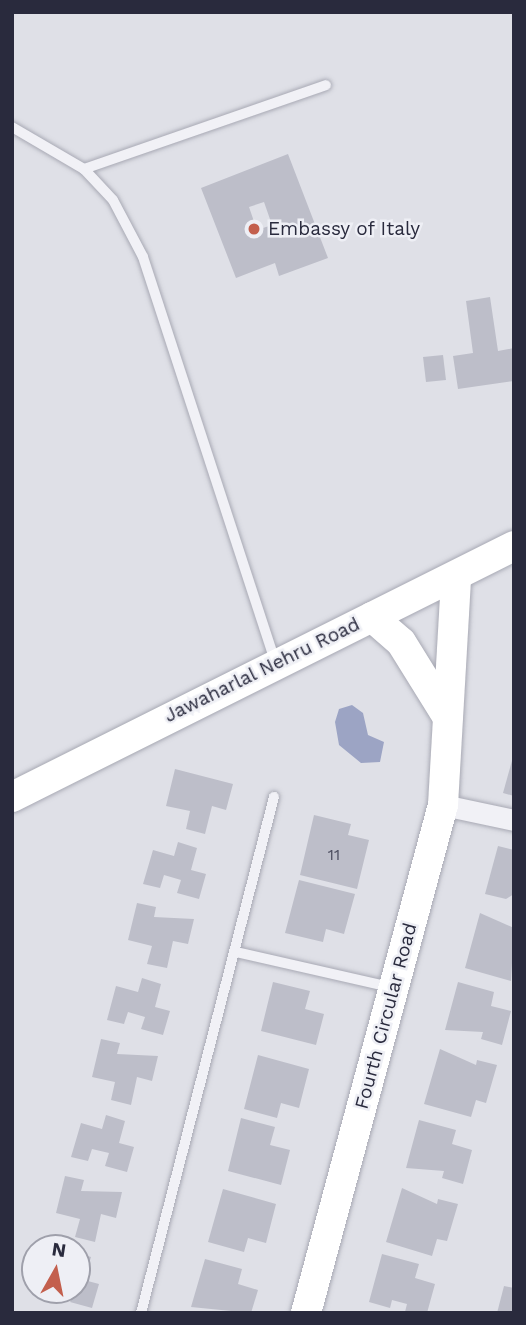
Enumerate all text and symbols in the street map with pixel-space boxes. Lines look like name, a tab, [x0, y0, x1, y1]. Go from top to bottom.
place label: Embassy of Italy	[268, 218, 421, 240]
marker: Embassy of Italy	[246, 221, 262, 237]
street label: Jawaharlal Nehru Road	[160, 613, 364, 727]
house number: 11	[328, 845, 340, 865]
street label: Fourth Circular Road	[350, 920, 422, 1112]
north arrow	[21, 1234, 91, 1304]
text: N	[50, 1237, 68, 1262]

